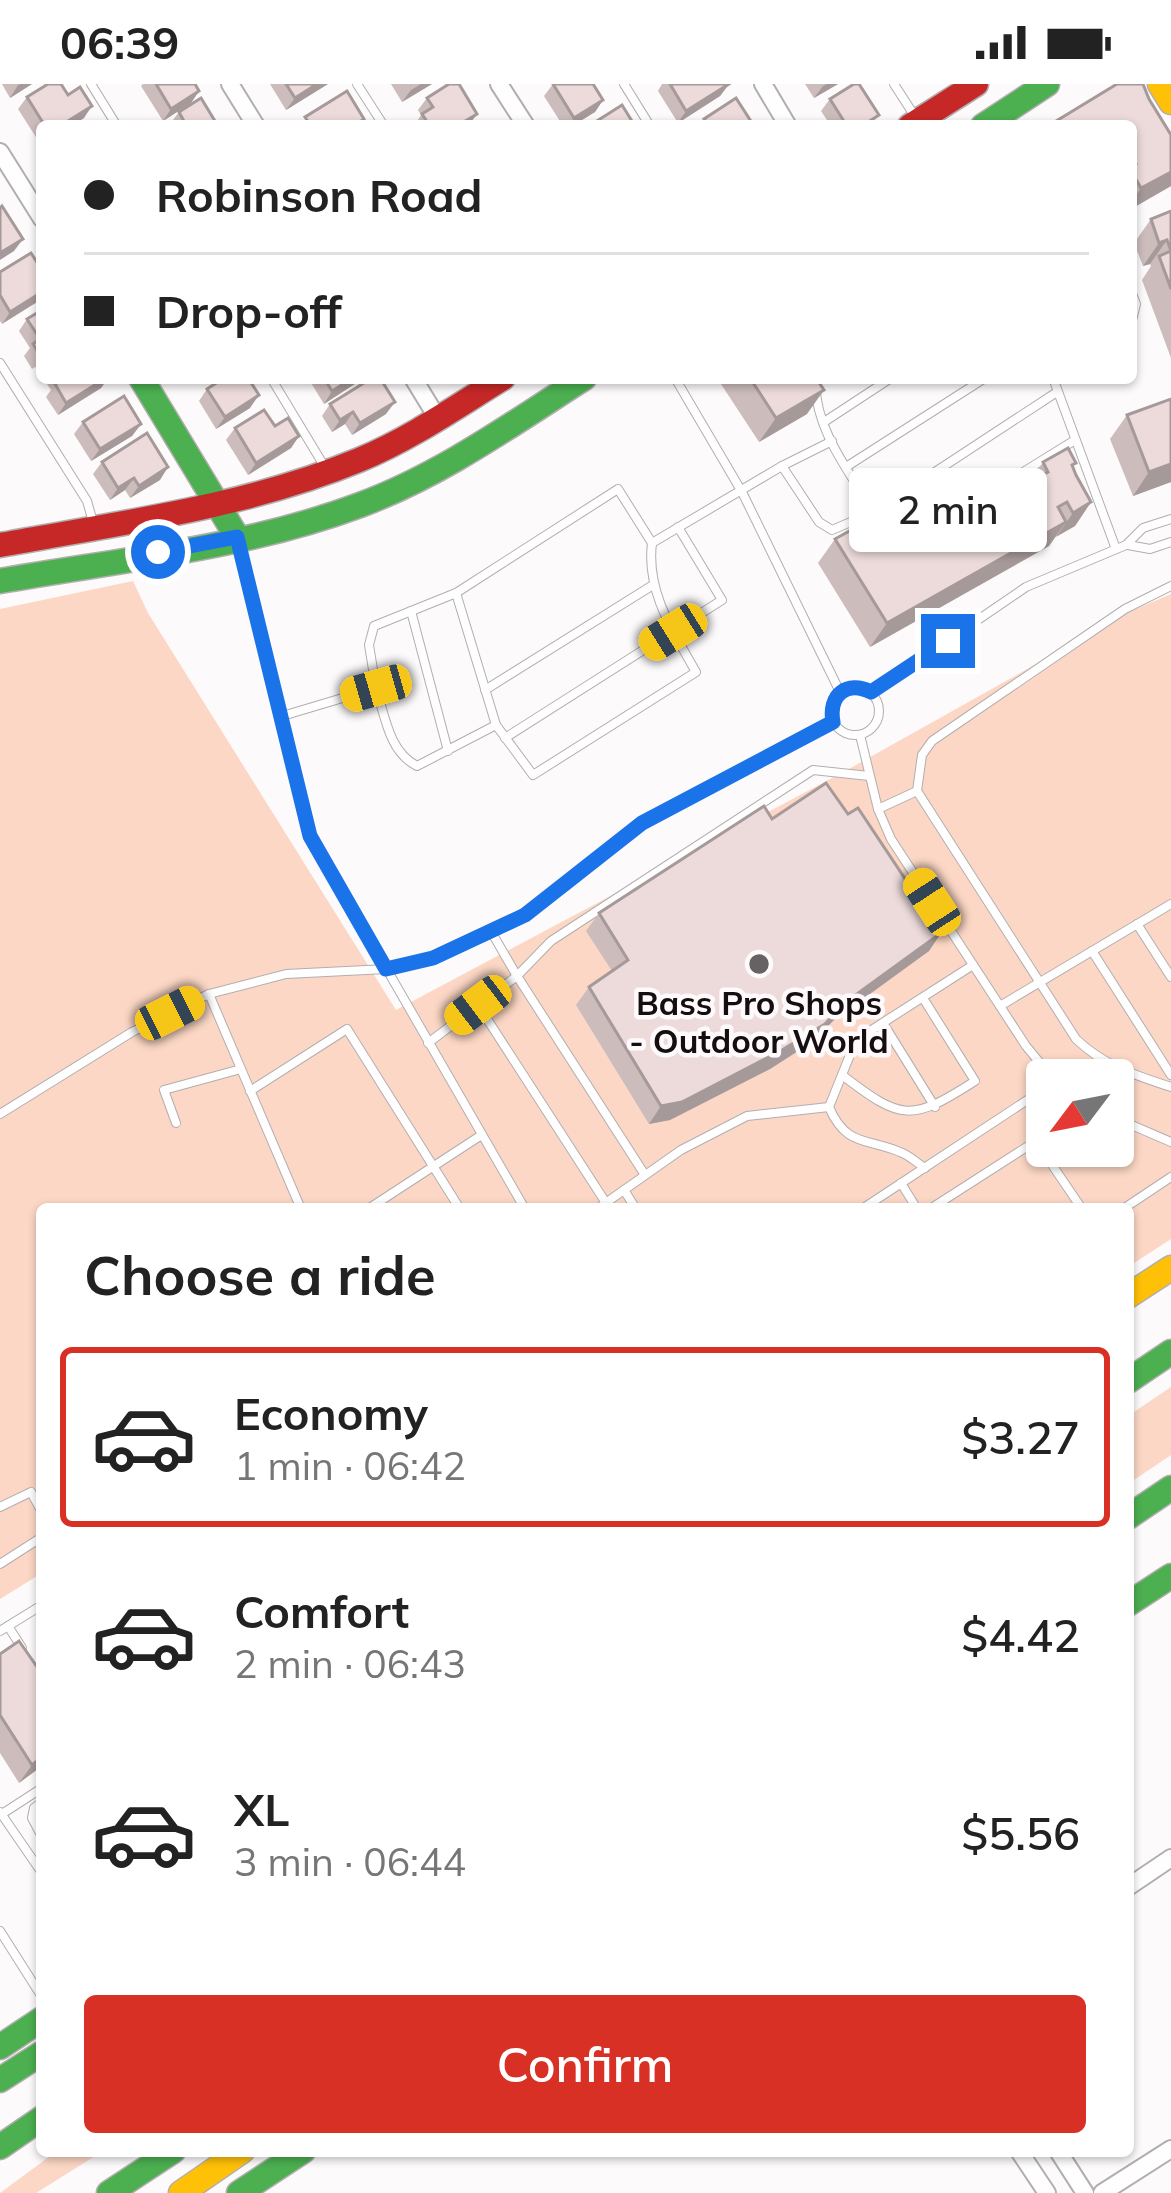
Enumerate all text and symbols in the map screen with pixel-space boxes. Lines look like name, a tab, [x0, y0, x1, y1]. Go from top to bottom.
text: 06:39	[60, 14, 179, 70]
text: Robinson Road	[156, 167, 483, 223]
text: Drop-off	[156, 283, 342, 339]
callout: 2 min	[849, 467, 1047, 551]
text: 2 min	[897, 485, 999, 534]
route start	[131, 525, 185, 579]
car	[633, 598, 713, 666]
route end	[921, 614, 975, 668]
car	[336, 661, 416, 715]
car	[897, 862, 967, 942]
marker: Bass Pro Shops - Outdoor World	[746, 951, 772, 977]
car	[438, 969, 518, 1041]
car	[130, 981, 210, 1045]
place label: Bass Pro Shops - Outdoor World	[629, 982, 889, 1061]
north arrow	[1026, 1059, 1134, 1167]
map controls	[1026, 1059, 1134, 1167]
text: Choose a ride	[84, 1241, 436, 1309]
icon: car	[90, 1383, 198, 1491]
text: Economy	[234, 1385, 428, 1441]
text: $3.27	[961, 1409, 1080, 1465]
text: 1 min · 06:42	[234, 1441, 466, 1490]
icon: car	[90, 1581, 198, 1689]
text: Comfort	[234, 1583, 409, 1639]
text: $4.42	[961, 1607, 1080, 1663]
text: 2 min · 06:43	[234, 1639, 466, 1688]
icon: car	[90, 1779, 198, 1887]
text: XL	[234, 1781, 289, 1837]
text: $5.56	[961, 1805, 1080, 1861]
text: 3 min · 06:44	[234, 1837, 466, 1886]
button: Confirm	[84, 1995, 1086, 2133]

